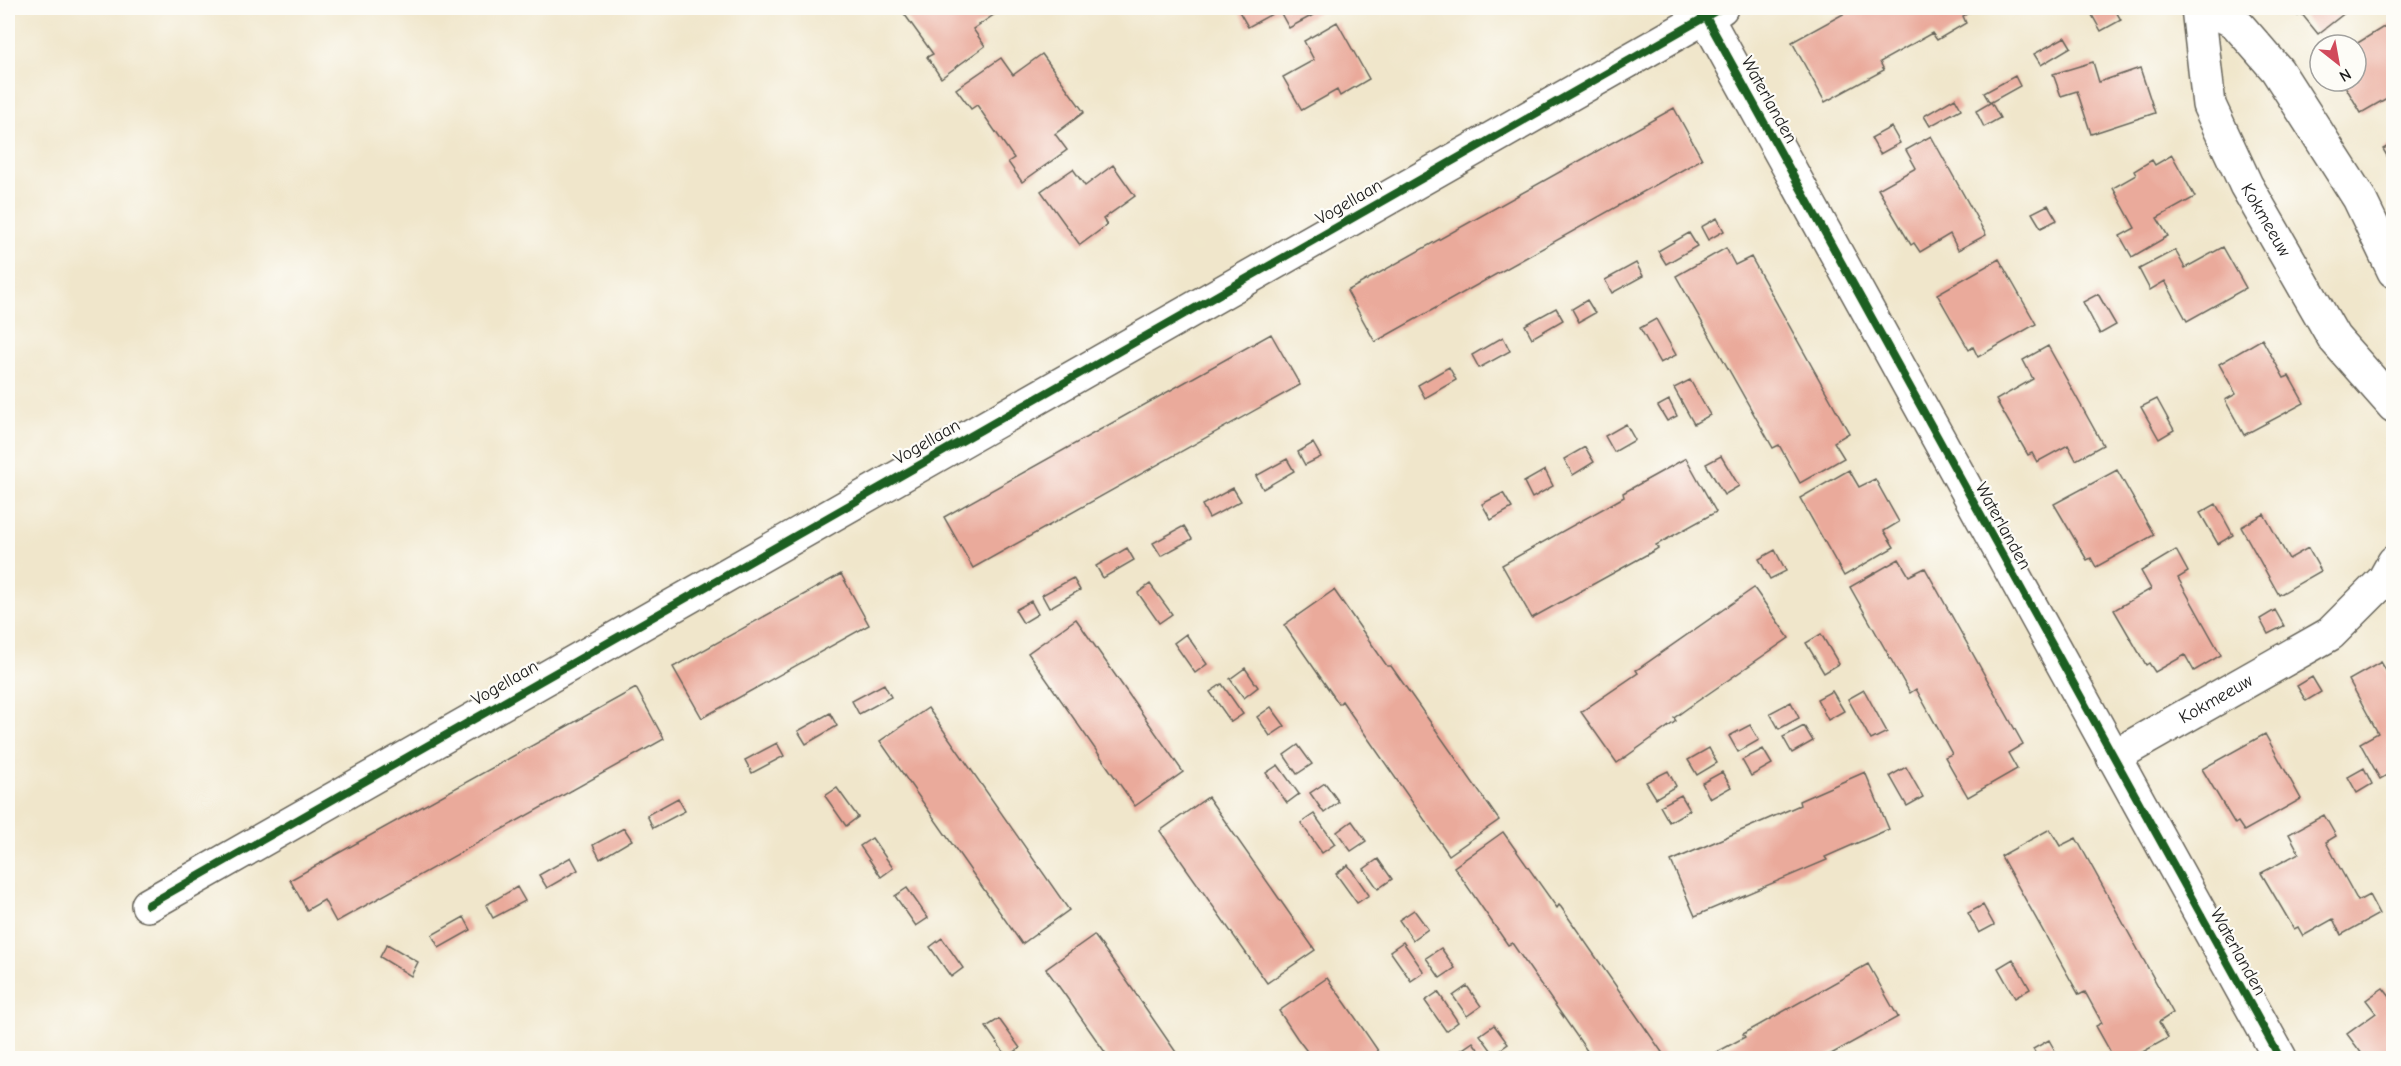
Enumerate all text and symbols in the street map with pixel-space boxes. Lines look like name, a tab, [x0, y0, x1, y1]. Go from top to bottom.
north arrow	[2308, 33, 2368, 93]
street label: Waterlanden	[1737, 53, 1801, 147]
text: N	[2336, 65, 2354, 85]
street label: Vogellaan	[1312, 175, 1386, 229]
street label: Kokmeeuw	[2237, 179, 2296, 261]
street label: Vogellaan	[890, 415, 964, 469]
street label: Waterlanden	[1971, 479, 2035, 573]
street label: Vogellaan	[468, 656, 542, 710]
street label: Kokmeeuw	[2175, 670, 2256, 728]
street label: Waterlanden	[2206, 905, 2270, 999]

